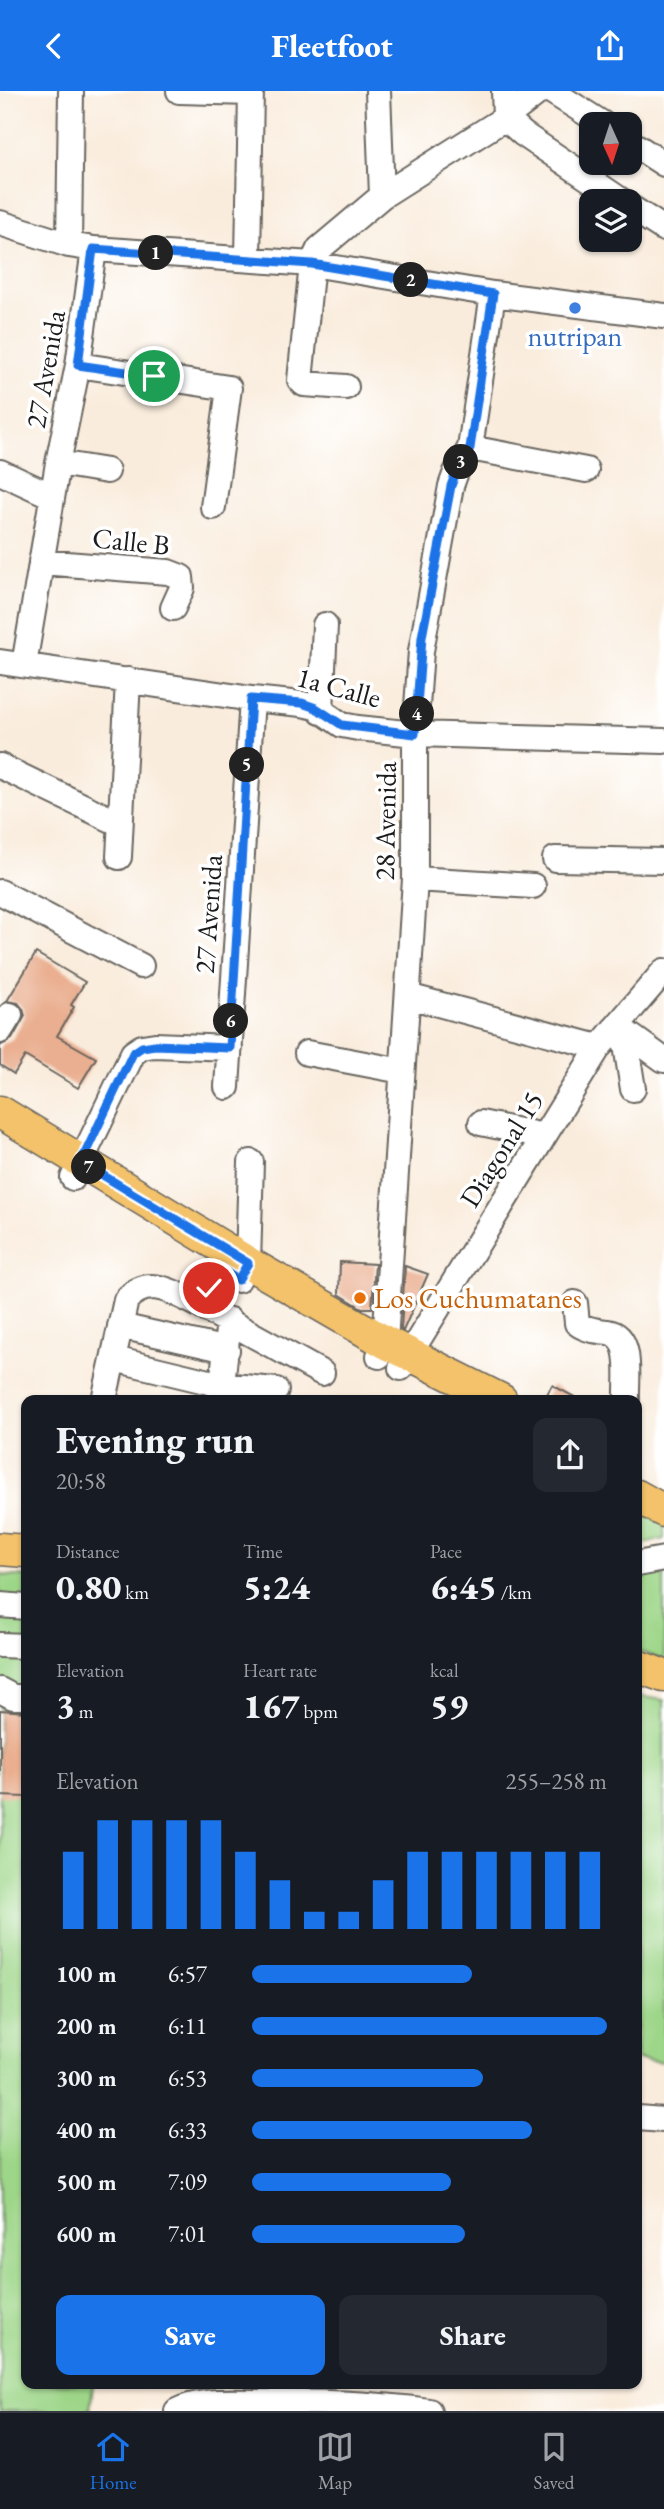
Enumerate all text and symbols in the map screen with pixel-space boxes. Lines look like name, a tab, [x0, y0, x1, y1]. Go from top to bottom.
text: Fleetfoot	[271, 25, 393, 67]
icon: back	[35, 27, 73, 65]
icon: share	[591, 27, 629, 65]
north arrow	[579, 112, 642, 175]
map controls	[579, 112, 642, 252]
button: layers	[579, 189, 642, 252]
pin: 1	[138, 235, 174, 271]
text: 1	[150, 240, 161, 265]
pin: 2	[394, 263, 428, 297]
text: 2	[405, 267, 416, 292]
marker: nutripan	[567, 300, 583, 316]
street label: 27 Avenida	[17, 306, 73, 431]
place label: nutripan	[528, 318, 622, 354]
pin	[124, 346, 184, 406]
icon: arrive	[135, 357, 173, 395]
pin: 3	[444, 445, 478, 479]
text: 3	[455, 449, 466, 474]
street label: Calle B	[91, 519, 171, 563]
street label: 1a Calle	[293, 659, 385, 715]
pin: 4	[400, 697, 434, 731]
text: 4	[411, 701, 422, 726]
pin: 5	[230, 747, 264, 783]
text: 5	[241, 752, 252, 777]
street label: 28 Avenida	[366, 760, 404, 881]
street label: 27 Avenida	[186, 852, 230, 975]
pin: 6	[214, 1003, 248, 1039]
text: 6	[225, 1008, 236, 1033]
street label: Diagonal 15	[451, 1084, 551, 1214]
pin: 7	[72, 1149, 106, 1185]
text: 7	[83, 1154, 94, 1179]
pin	[179, 1258, 239, 1318]
icon: check	[190, 1269, 228, 1307]
place label: Los Cuchumatanes	[374, 1280, 582, 1316]
marker: Los Cuchumatanes	[352, 1290, 368, 1306]
text: Evening run	[56, 1415, 254, 1464]
button: share	[533, 1418, 607, 1492]
text: 20:58	[56, 1466, 106, 1496]
text: Distance	[56, 1539, 119, 1564]
text: Time	[243, 1539, 283, 1564]
text: Pace	[430, 1539, 462, 1564]
text: 0.80	[56, 1564, 122, 1609]
text: 5:24	[243, 1564, 310, 1609]
text: 6:45	[430, 1564, 497, 1609]
text: km	[122, 1580, 149, 1605]
text: /km	[497, 1580, 532, 1605]
text: Elevation	[56, 1658, 124, 1683]
text: Heart rate	[243, 1658, 317, 1683]
text: kcal	[430, 1658, 459, 1683]
text: 3	[56, 1683, 75, 1728]
text: 167	[243, 1683, 300, 1728]
text: 59	[430, 1683, 468, 1728]
text: m	[75, 1699, 94, 1724]
text: bpm	[300, 1699, 338, 1724]
text: Elevation	[56, 1766, 139, 1796]
text: 255–258 m	[506, 1766, 607, 1796]
text: 100 m	[56, 1959, 117, 1989]
text: 6:57	[168, 1959, 207, 1989]
text: 200 m	[56, 2011, 117, 2041]
text: 6:11	[168, 2011, 207, 2041]
text: 300 m	[56, 2063, 117, 2093]
text: 6:53	[168, 2063, 207, 2093]
text: 400 m	[56, 2115, 117, 2145]
text: 6:33	[168, 2115, 207, 2145]
text: 500 m	[56, 2167, 117, 2197]
text: 7:09	[168, 2167, 207, 2197]
text: 600 m	[56, 2219, 117, 2249]
text: 7:01	[168, 2219, 207, 2249]
button: Save	[56, 2295, 325, 2375]
button: Share	[339, 2295, 607, 2375]
tab: Home	[90, 2428, 137, 2495]
tab: Map	[316, 2428, 354, 2495]
tab: Saved	[534, 2428, 574, 2495]

